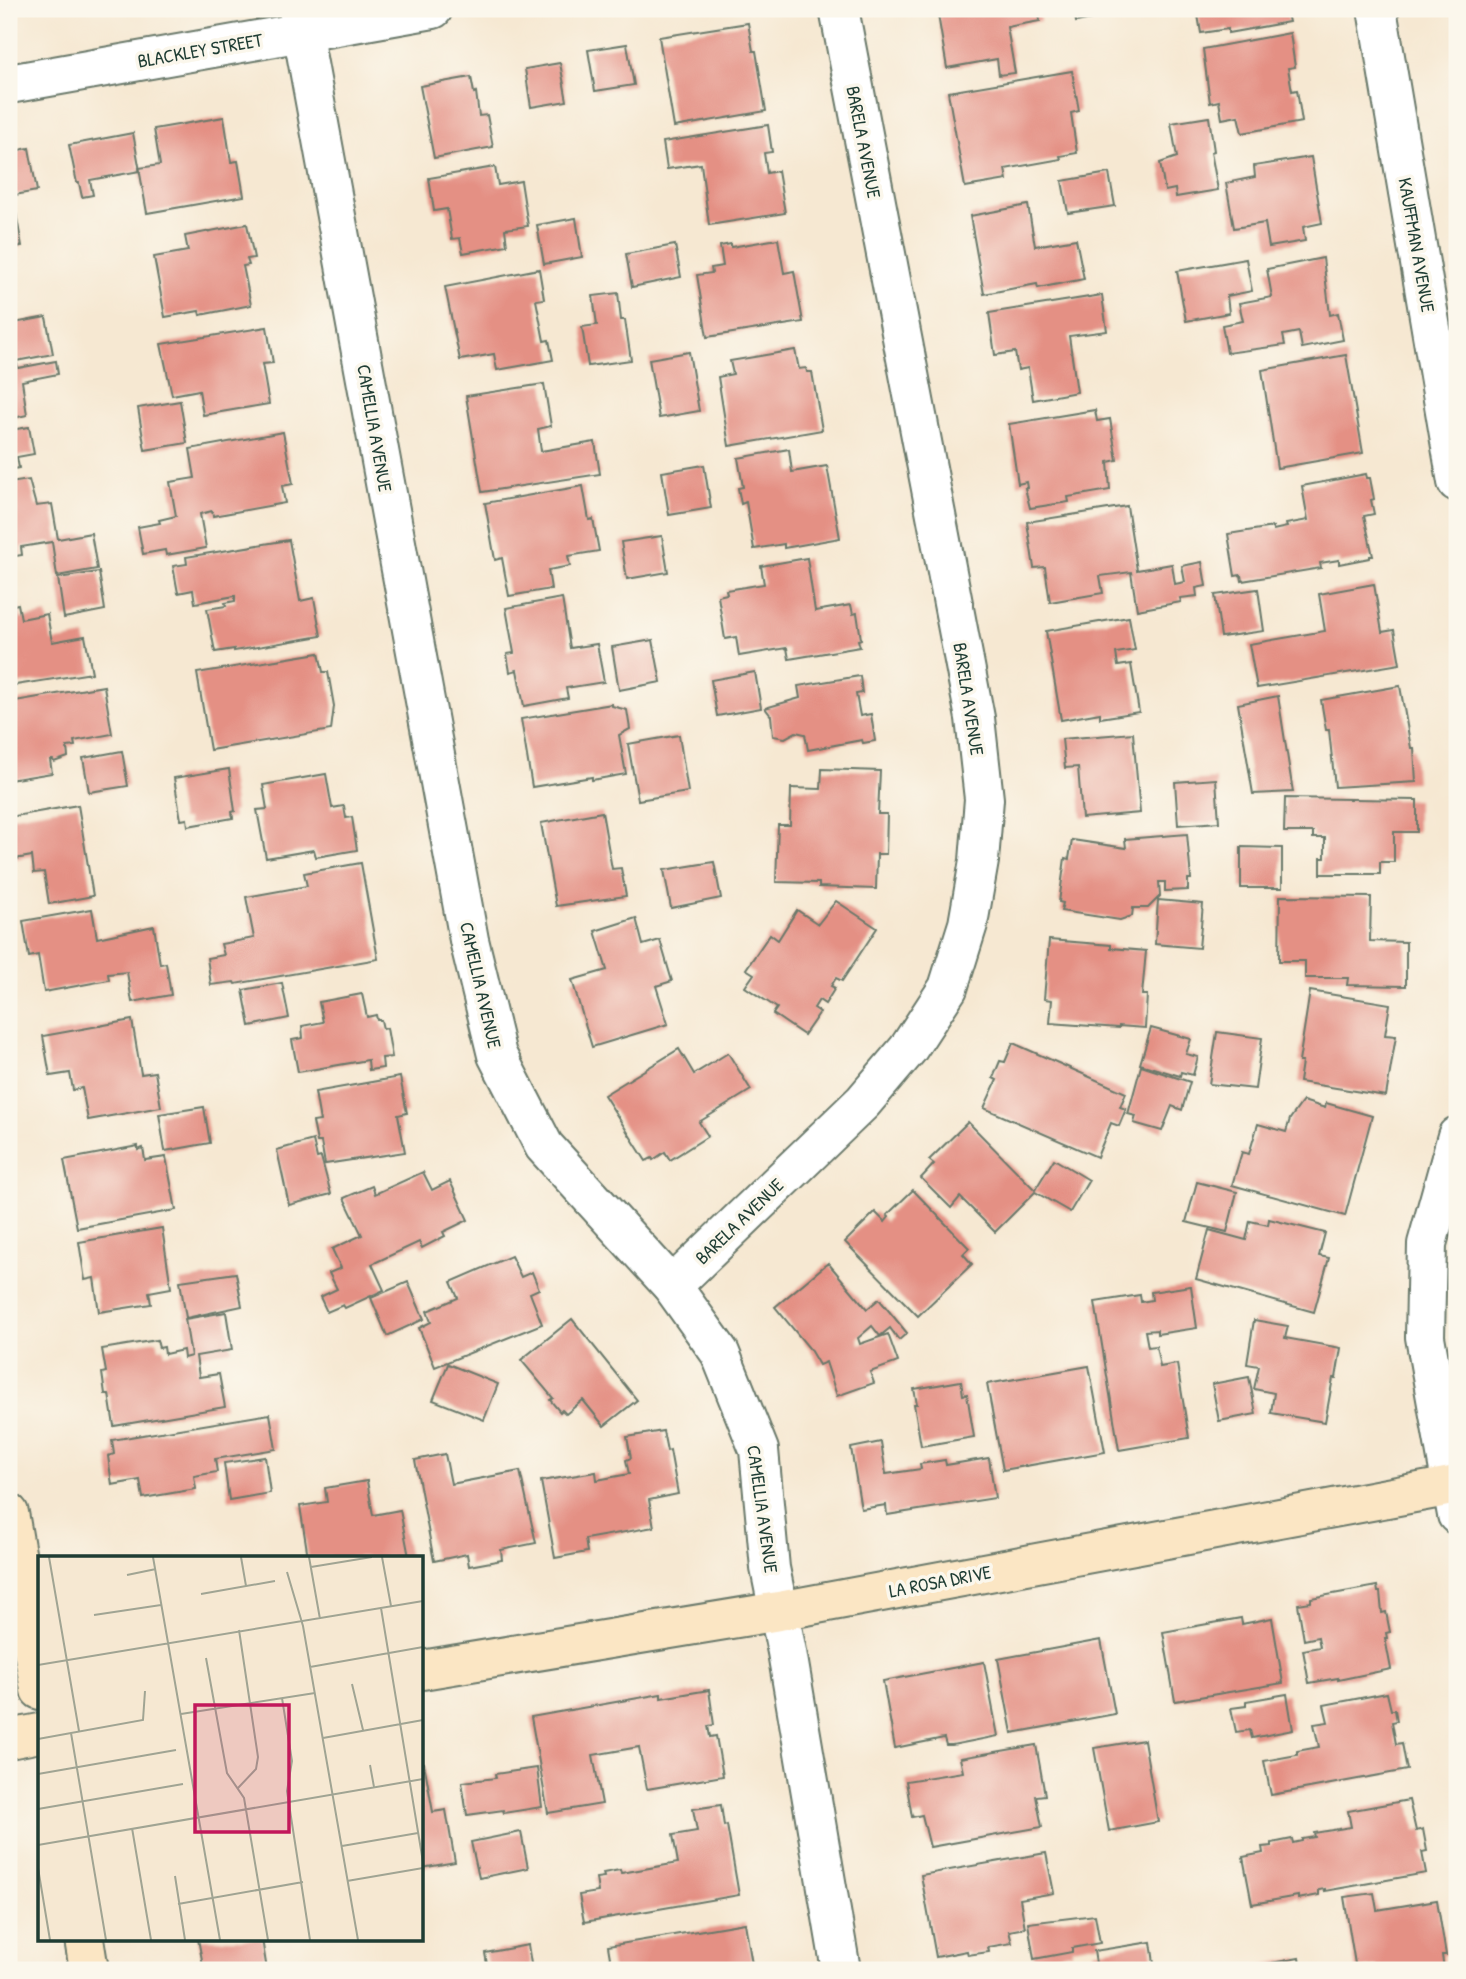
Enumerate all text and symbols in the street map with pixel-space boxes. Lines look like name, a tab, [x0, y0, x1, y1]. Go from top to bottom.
street label: BLACKLEY STREET	[135, 26, 266, 74]
street label: BARELA AVENUE	[840, 84, 888, 201]
street label: KAUFFMAN AVENUE	[1392, 176, 1442, 315]
street label: CAMELLIA AVENUE	[351, 362, 399, 494]
street label: BARELA AVENUE	[947, 641, 991, 758]
street label: CAMELLIA AVENUE	[454, 919, 508, 1051]
street label: BARELA AVENUE	[689, 1172, 789, 1270]
street label: CAMELLIA AVENUE	[741, 1443, 785, 1575]
inset map	[38, 1556, 424, 1940]
street label: LA ROSA DRIVE	[887, 1558, 994, 1604]

